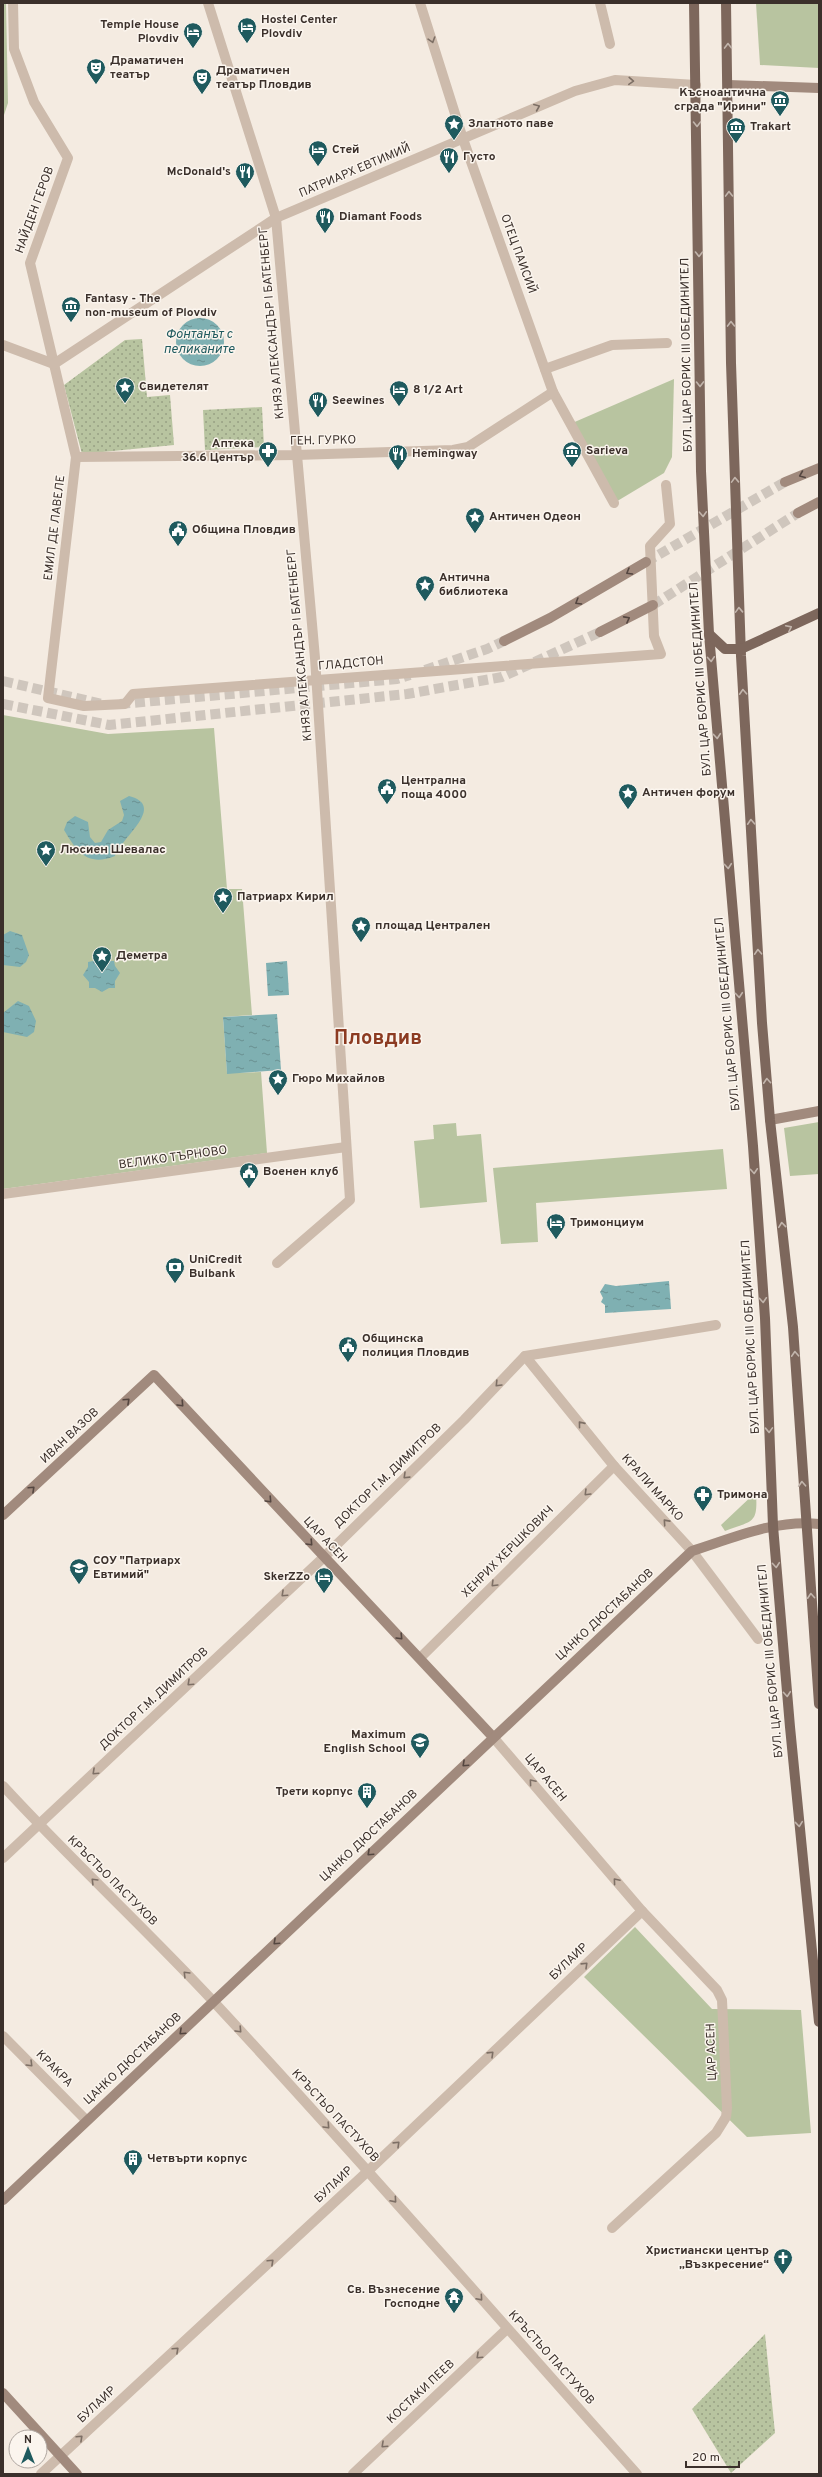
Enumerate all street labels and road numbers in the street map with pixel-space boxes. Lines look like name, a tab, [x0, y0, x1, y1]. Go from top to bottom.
street label: ПАТРИАРХ ЕВТИМИЙ	[297, 140, 413, 202]
street label: НАЙДЕН ГЕРОВ	[12, 164, 58, 256]
street label: ОТЕЦ ПАИСИЙ	[496, 212, 540, 296]
street label: КНЯЗ АЛЕКСАНДЪР I БАТЕНБЕРГ	[256, 226, 288, 420]
street label: БУЛ. ЦАР БОРИС III ОБЕДИНИТЕЛ	[677, 257, 697, 453]
street label: ГЕН. ГУРКО	[290, 432, 356, 450]
street label: ЕМИЛ ДЕ ЛАВЕЛЕ	[41, 474, 69, 582]
street label: КНЯЗ АЛЕКСАНДЪР I БАТЕНБЕРГ	[284, 548, 316, 742]
street label: БУЛ. ЦАР БОРИС III ОБЕДИНИТЕЛ	[686, 581, 716, 777]
street label: ГЛАДСТОН	[318, 653, 384, 675]
street label: БУЛ. ЦАР БОРИС III ОБЕДИНИТЕЛ	[712, 916, 744, 1112]
street label: ВЕЛИКО ТЪРНОВО	[118, 1142, 228, 1174]
street label: БУЛ. ЦАР БОРИС III ОБЕДИНИТЕЛ	[738, 1239, 764, 1435]
street label: ИВАН ВАЗОВ	[37, 1405, 103, 1467]
street label: ДОКТОР Г.М. ДИМИТРОВ	[331, 1420, 445, 1532]
street label: КРАЛИ МАРКО	[617, 1451, 687, 1525]
street label: ХЕНРИХ ХЕРШКОВИЧ	[459, 1503, 557, 1601]
street label: ЦАР АСЕН	[299, 1513, 351, 1567]
street label: БУЛ. ЦАР БОРИС III ОБЕДИНИТЕЛ	[755, 1563, 787, 1759]
street label: ЦАНКО ДЮСТАБАНОВ	[552, 1565, 658, 1665]
street label: ДОКТОР Г.М. ДИМИТРОВ	[96, 1644, 212, 1754]
street label: ЦАР АСЕН	[520, 1751, 570, 1805]
street label: ЦАНКО ДЮСТАБАНОВ	[316, 1786, 422, 1886]
street label: КРЪСТЬО ПАСТУХОВ	[63, 1832, 161, 1930]
street label: БУЛАИР	[546, 1940, 592, 1984]
street label: ЦАНКО ДЮСТАБАНОВ	[80, 2009, 186, 2109]
street label: ЦАР АСЕН	[703, 2023, 721, 2081]
street label: КРАКРА	[32, 2047, 76, 2091]
street label: КРЪСТЬО ПАСТУХОВ	[288, 2066, 382, 2166]
street label: БУЛАИР	[311, 2163, 357, 2207]
street label: КРЪСТЬО ПАСТУХОВ	[504, 2308, 598, 2409]
street label: КОСТАКИ ПЕЕВ	[384, 2356, 458, 2428]
street label: БУЛАИР	[74, 2383, 120, 2427]

